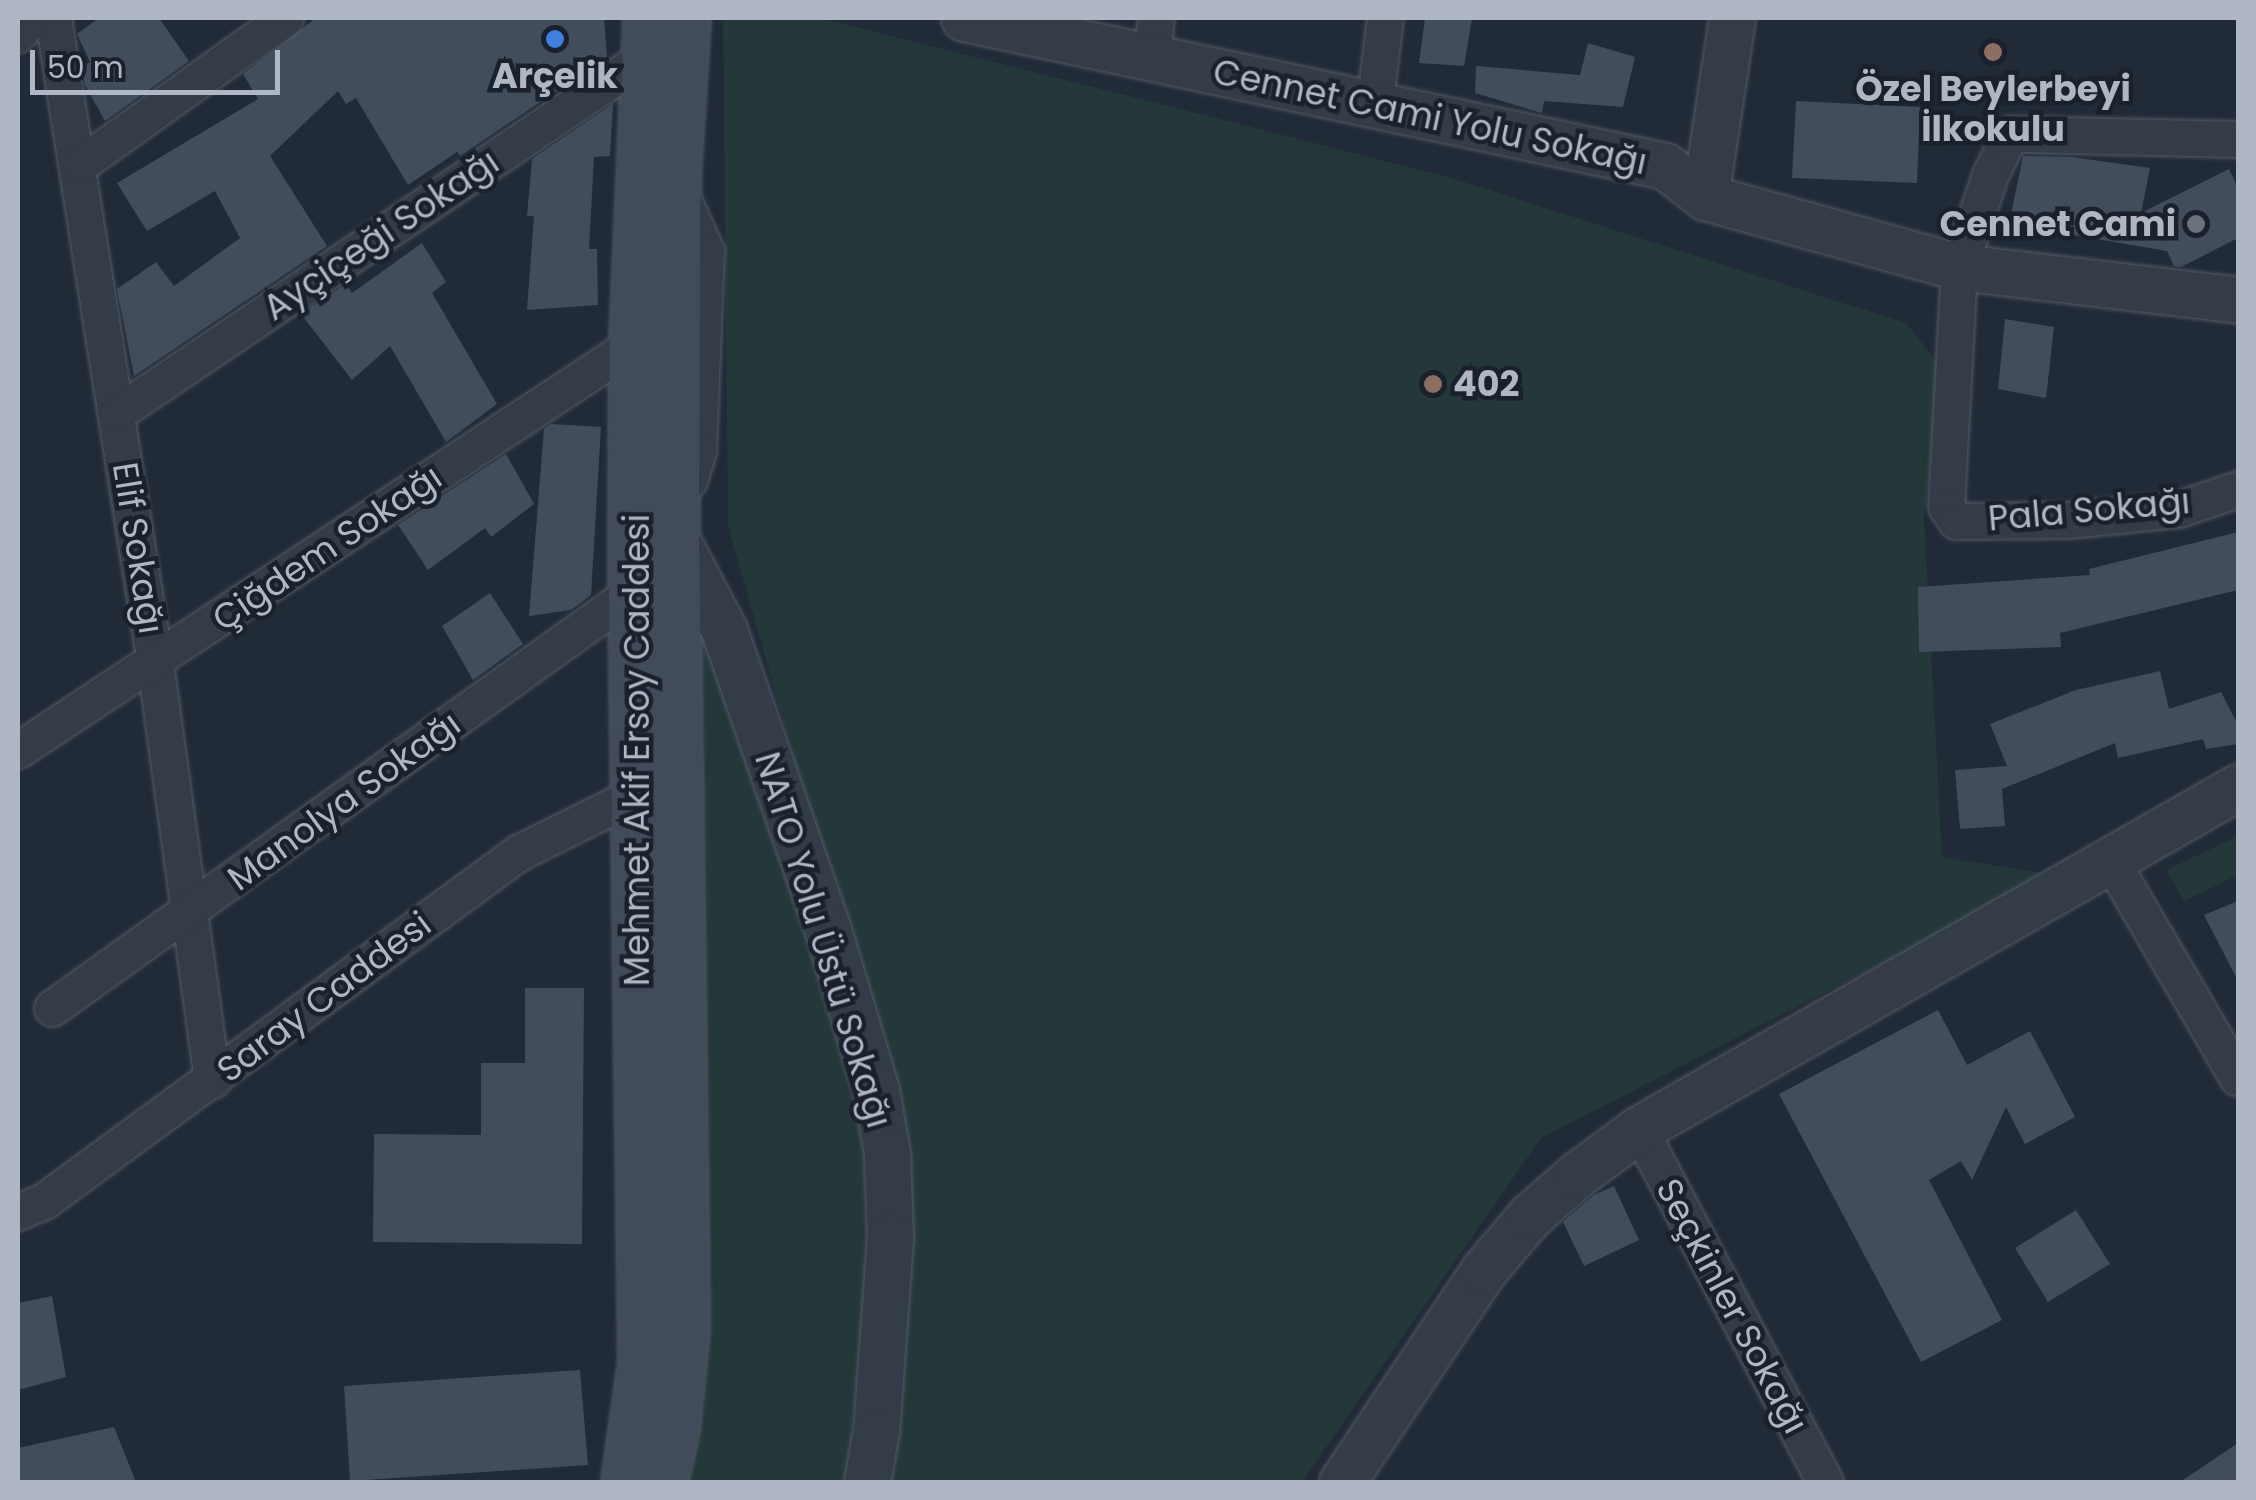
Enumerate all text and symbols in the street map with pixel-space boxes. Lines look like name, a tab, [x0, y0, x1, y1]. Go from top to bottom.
marker: Arçelik	[544, 28, 566, 50]
scale bar	[35, 30, 285, 92]
marker: Özel Beylerbeyi İlkokulu	[1982, 41, 2004, 63]
text: 50 m	[47, 46, 124, 89]
street label: Cennet Cami Yolu Sokağı	[1209, 51, 1651, 183]
place label: Arçelik	[492, 55, 618, 97]
place label: Özel Beylerbeyi İlkokulu	[1855, 68, 2131, 150]
street label: Ayçiçeği Sokağı	[255, 141, 507, 329]
place label: Cennet Cami	[1940, 203, 2176, 245]
marker: Cennet Cami	[2185, 213, 2207, 235]
place label: 402	[1453, 363, 1519, 405]
marker: 402	[1422, 373, 1444, 395]
street label: Çiğdem Sokağı	[205, 456, 449, 640]
street label: Elif Sokağı	[104, 459, 172, 637]
street label: Pala Sokağı	[1986, 480, 2192, 540]
street label: Mehmet Akif Ersoy Caddesi	[616, 514, 658, 986]
street label: Manolya Sokağı	[220, 703, 468, 899]
street label: NATO Yolu Üstü Sokağı	[746, 747, 900, 1133]
street label: Saray Caddesi	[209, 903, 439, 1091]
street label: Seçkinler Sokağı	[1647, 1172, 1817, 1440]

